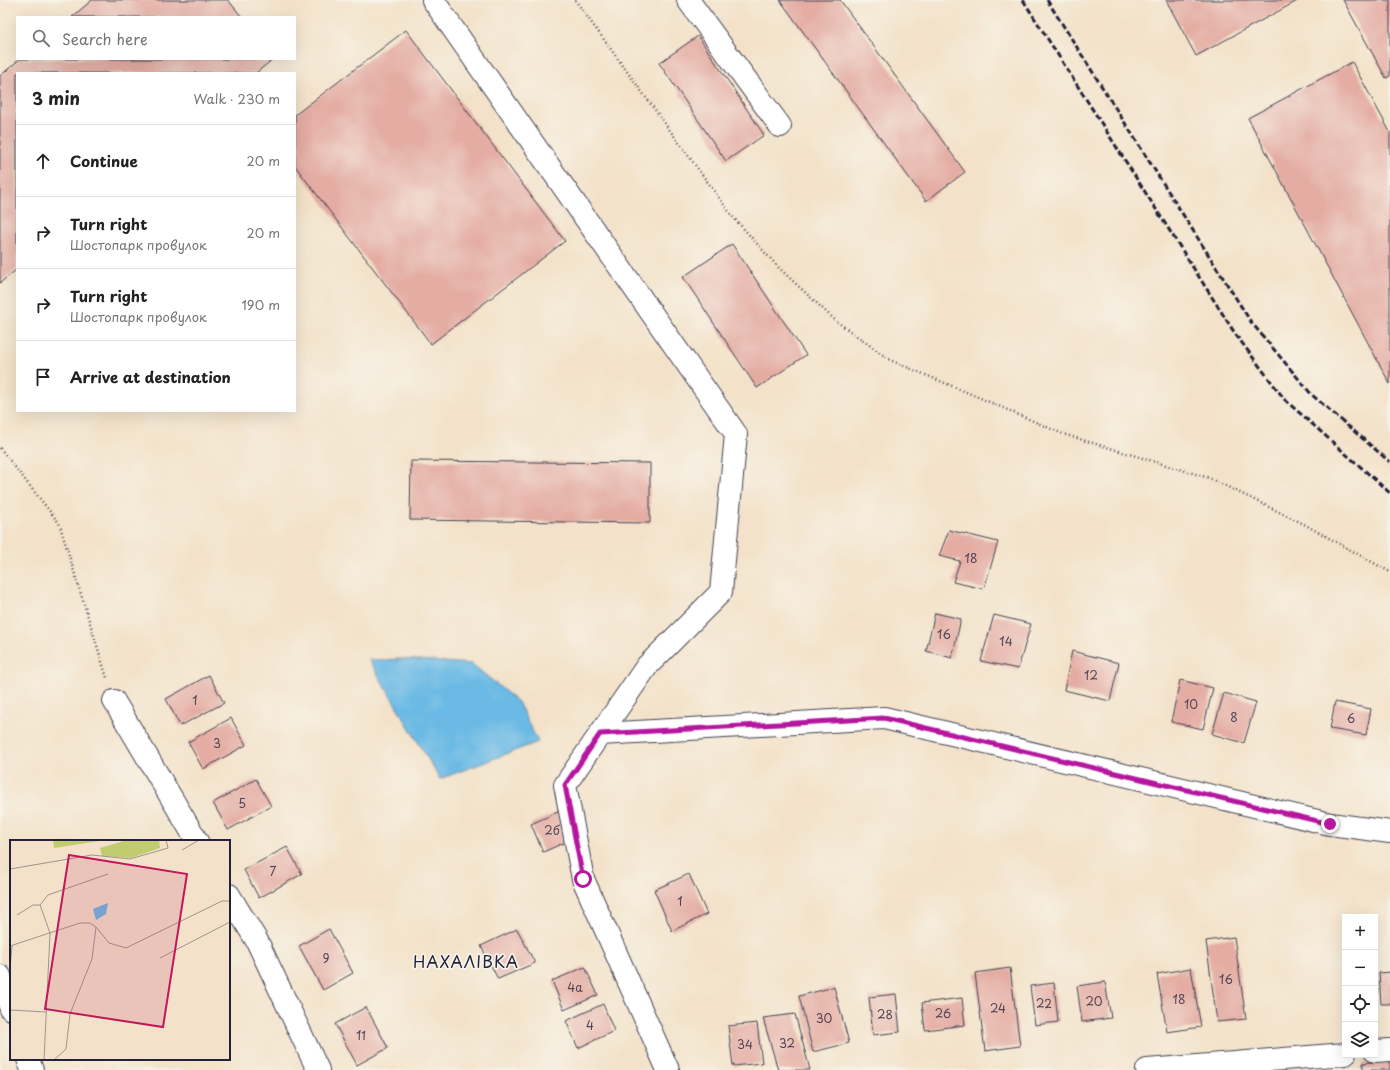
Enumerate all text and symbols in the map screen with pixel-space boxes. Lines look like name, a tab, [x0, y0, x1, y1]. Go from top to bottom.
search box	[16, 16, 296, 60]
icon: search	[30, 27, 52, 49]
text: Search here	[62, 27, 148, 50]
text: 3 min	[32, 85, 80, 111]
text: Walk · 230 m	[193, 89, 280, 108]
text: Continue	[70, 149, 138, 172]
icon: ahead	[32, 150, 54, 172]
text: 20 m	[246, 151, 280, 170]
text: Turn right	[70, 212, 147, 235]
icon: right	[32, 222, 54, 244]
text: 20 m	[246, 223, 280, 242]
text: Шостопарк провулок	[70, 235, 207, 254]
text: Turn right	[70, 284, 147, 307]
icon: right	[32, 294, 54, 316]
text: 190 m	[241, 295, 280, 314]
text: Шостопарк провулок	[70, 307, 207, 326]
text: Arrive at destination	[70, 365, 231, 388]
icon: arrive	[32, 366, 54, 388]
house number: 18	[965, 549, 977, 567]
house number: 16	[937, 625, 951, 643]
house number: 14	[999, 632, 1013, 650]
house number: 12	[1084, 666, 1098, 684]
house number: 1	[192, 691, 198, 709]
house number: 10	[1184, 695, 1198, 713]
house number: 8	[1230, 708, 1238, 726]
house number: 6	[1347, 709, 1355, 727]
house number: 3	[213, 734, 221, 752]
house number: 5	[238, 794, 246, 812]
route end	[1321, 815, 1339, 833]
house number: 2б	[544, 821, 560, 839]
inset map	[10, 840, 230, 1060]
house number: 7	[270, 862, 277, 880]
route start	[574, 870, 592, 888]
house number: 1	[677, 892, 683, 910]
map controls	[1342, 914, 1378, 1058]
button: +	[1342, 914, 1378, 950]
house number: 9	[322, 949, 330, 967]
district label: НАХАЛІВКА	[413, 949, 519, 973]
button: −	[1342, 950, 1378, 986]
house number: 16	[1219, 970, 1233, 988]
house number: 4а	[567, 978, 583, 996]
button: locate	[1342, 986, 1378, 1022]
house number: 18	[1173, 990, 1185, 1008]
house number: 20	[1085, 992, 1103, 1010]
house number: 22	[1036, 994, 1052, 1012]
house number: 24	[990, 999, 1006, 1017]
house number: 26	[935, 1004, 951, 1022]
house number: 28	[877, 1005, 893, 1023]
house number: 30	[816, 1009, 833, 1027]
house number: 4	[586, 1016, 594, 1034]
button: layers	[1342, 1022, 1378, 1058]
house number: 11	[356, 1026, 366, 1044]
house number: 32	[779, 1034, 795, 1052]
house number: 34	[737, 1035, 753, 1053]

